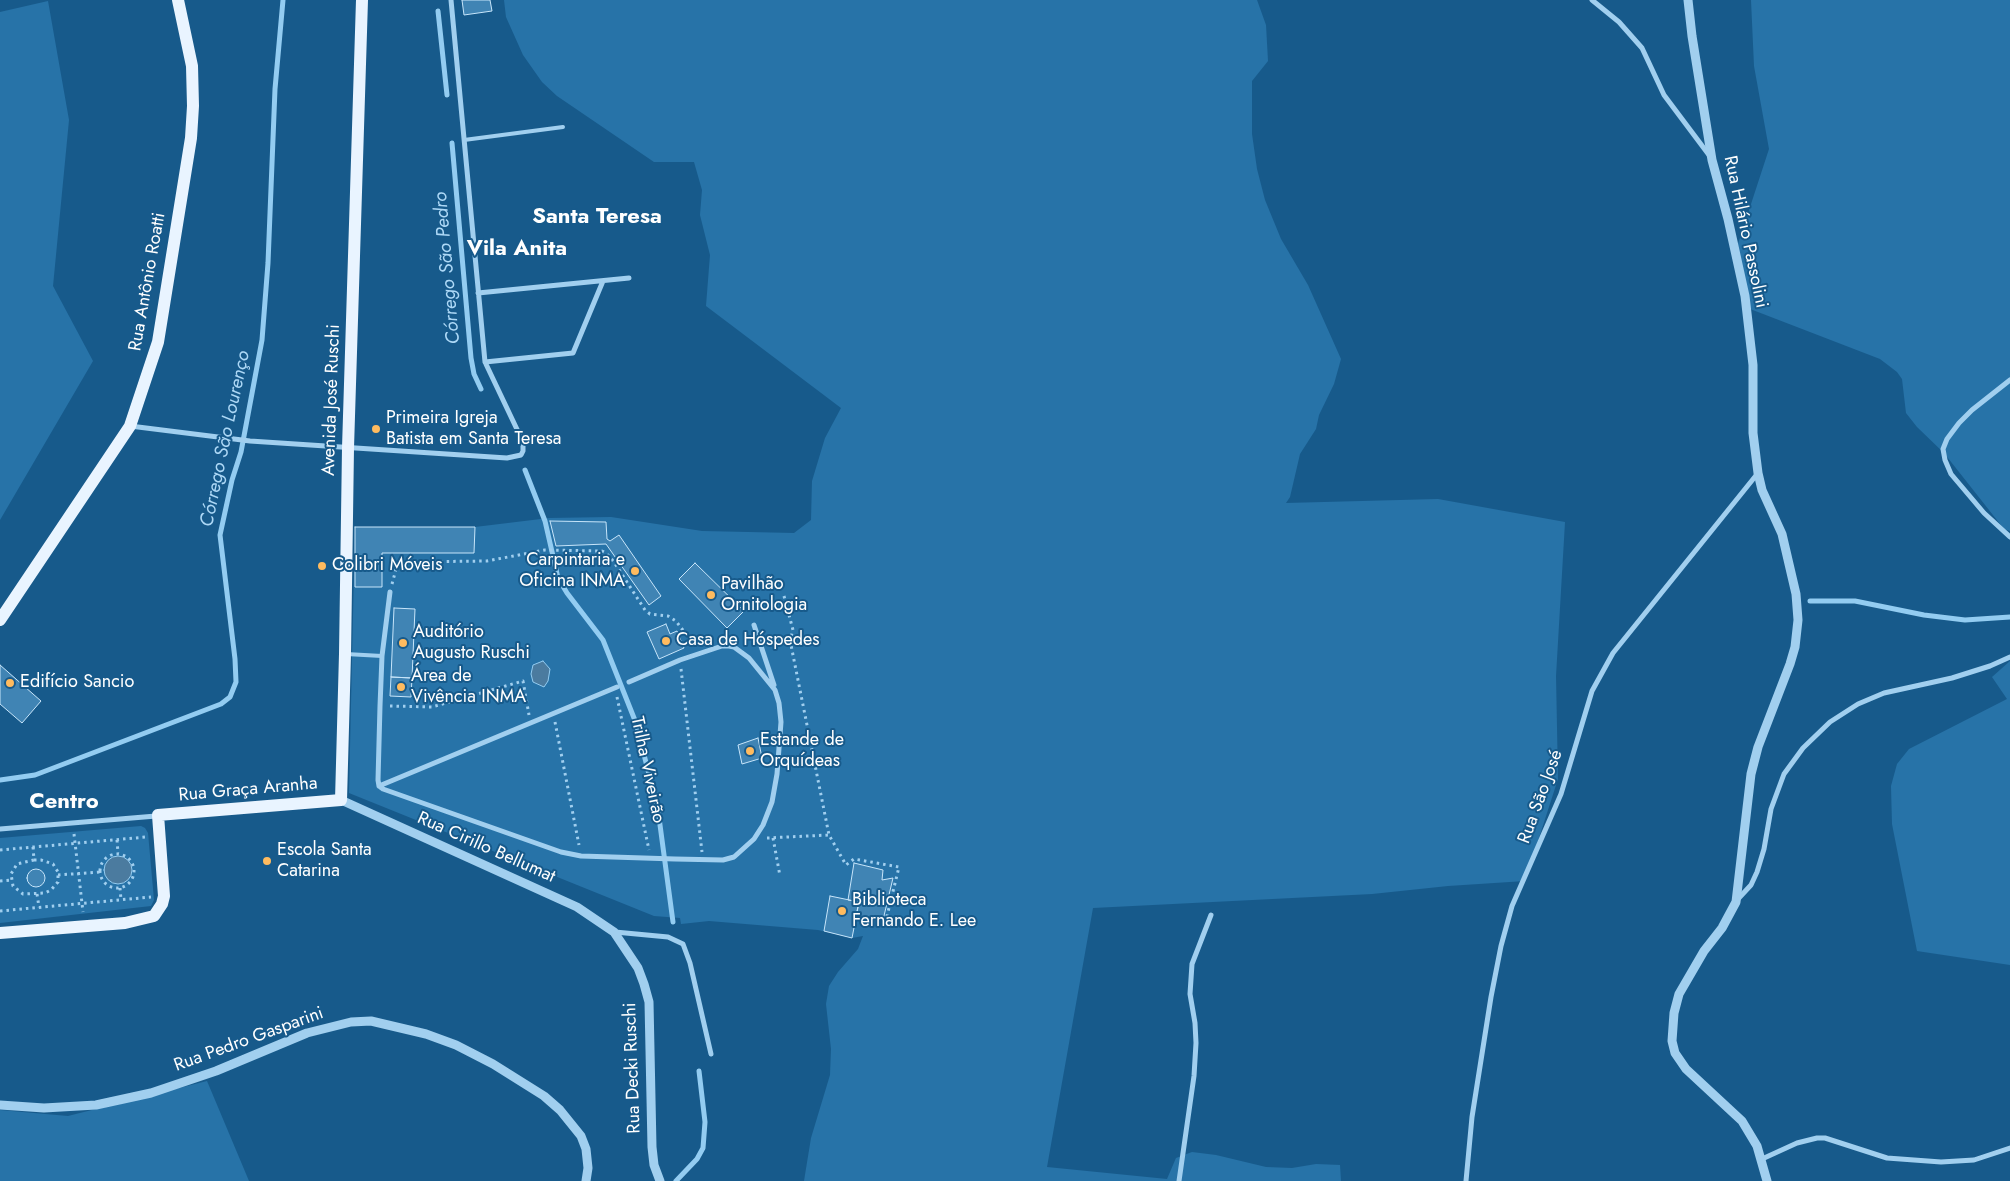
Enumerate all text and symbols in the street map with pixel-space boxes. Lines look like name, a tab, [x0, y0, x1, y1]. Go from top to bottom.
street label: Rua Hilário Passolini	[1718, 154, 1772, 310]
water label: Córrego São Pedro	[430, 191, 466, 345]
district label: Santa Teresa	[532, 205, 662, 231]
street label: Rua Antônio Roatti	[125, 211, 171, 353]
district label: Vila Anita	[467, 237, 567, 263]
street label: Avenida José Ruschi	[319, 324, 345, 476]
water label: Córrego São Lourenço	[196, 349, 256, 529]
place label: Primeira Igreja Batista em Santa Teresa	[386, 408, 561, 450]
marker: Primeira Igreja Batista em Santa Teresa	[370, 423, 382, 435]
place label: Carpintaria e Oficina INMA	[519, 550, 625, 592]
place label: Colibri Móveis	[332, 555, 442, 577]
marker: Colibri Móveis	[316, 560, 328, 572]
marker: Carpintaria e Oficina INMA	[629, 565, 641, 577]
place label: Pavilhão Ornitologia	[721, 574, 807, 616]
marker: Pavilhão Ornitologia	[705, 589, 717, 601]
place label: Auditório Augusto Ruschi	[413, 622, 530, 664]
place label: Casa de Hóspedes	[676, 630, 819, 652]
marker: Casa de Hóspedes	[660, 635, 672, 647]
marker: Auditório Augusto Ruschi	[397, 637, 409, 649]
place label: Área de Vivência INMA	[411, 666, 526, 709]
place label: Edifício Sancio	[20, 672, 134, 694]
marker: Edifício Sancio	[4, 677, 16, 689]
marker: Área de Vivência INMA	[395, 681, 407, 693]
street label: Trilha Viveirão	[625, 715, 669, 825]
place label: Estande de Orquídeas	[760, 730, 844, 772]
marker: Estande de Orquídeas	[744, 745, 756, 757]
street label: Rua São José	[1514, 747, 1568, 847]
street label: Rua Graça Aranha	[178, 773, 318, 807]
district label: Centro	[29, 790, 99, 816]
street label: Rua Cirillo Bellumat	[414, 808, 558, 888]
place label: Escola Santa Catarina	[277, 840, 372, 882]
marker: Escola Santa Catarina	[261, 855, 273, 867]
place label: Biblioteca Fernando E. Lee	[852, 890, 976, 932]
marker: Biblioteca Fernando E. Lee	[836, 905, 848, 917]
street label: Rua Decki Ruschi	[620, 1002, 646, 1134]
street label: Rua Pedro Gasparini	[171, 1003, 327, 1077]

